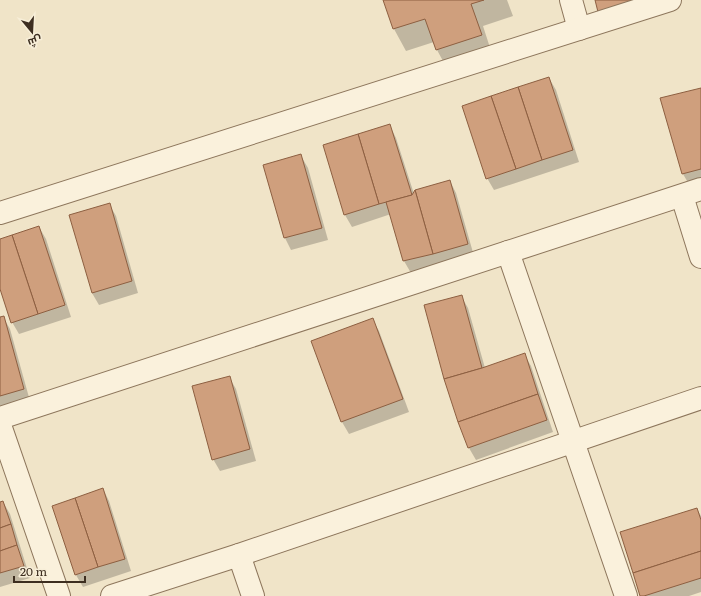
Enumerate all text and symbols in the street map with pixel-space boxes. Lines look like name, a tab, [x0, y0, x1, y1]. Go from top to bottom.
north arrow	[12, 12, 52, 52]
text: ش	[26, 33, 45, 52]
scale bar	[14, 558, 85, 584]
text: 20 m	[20, 562, 47, 580]

